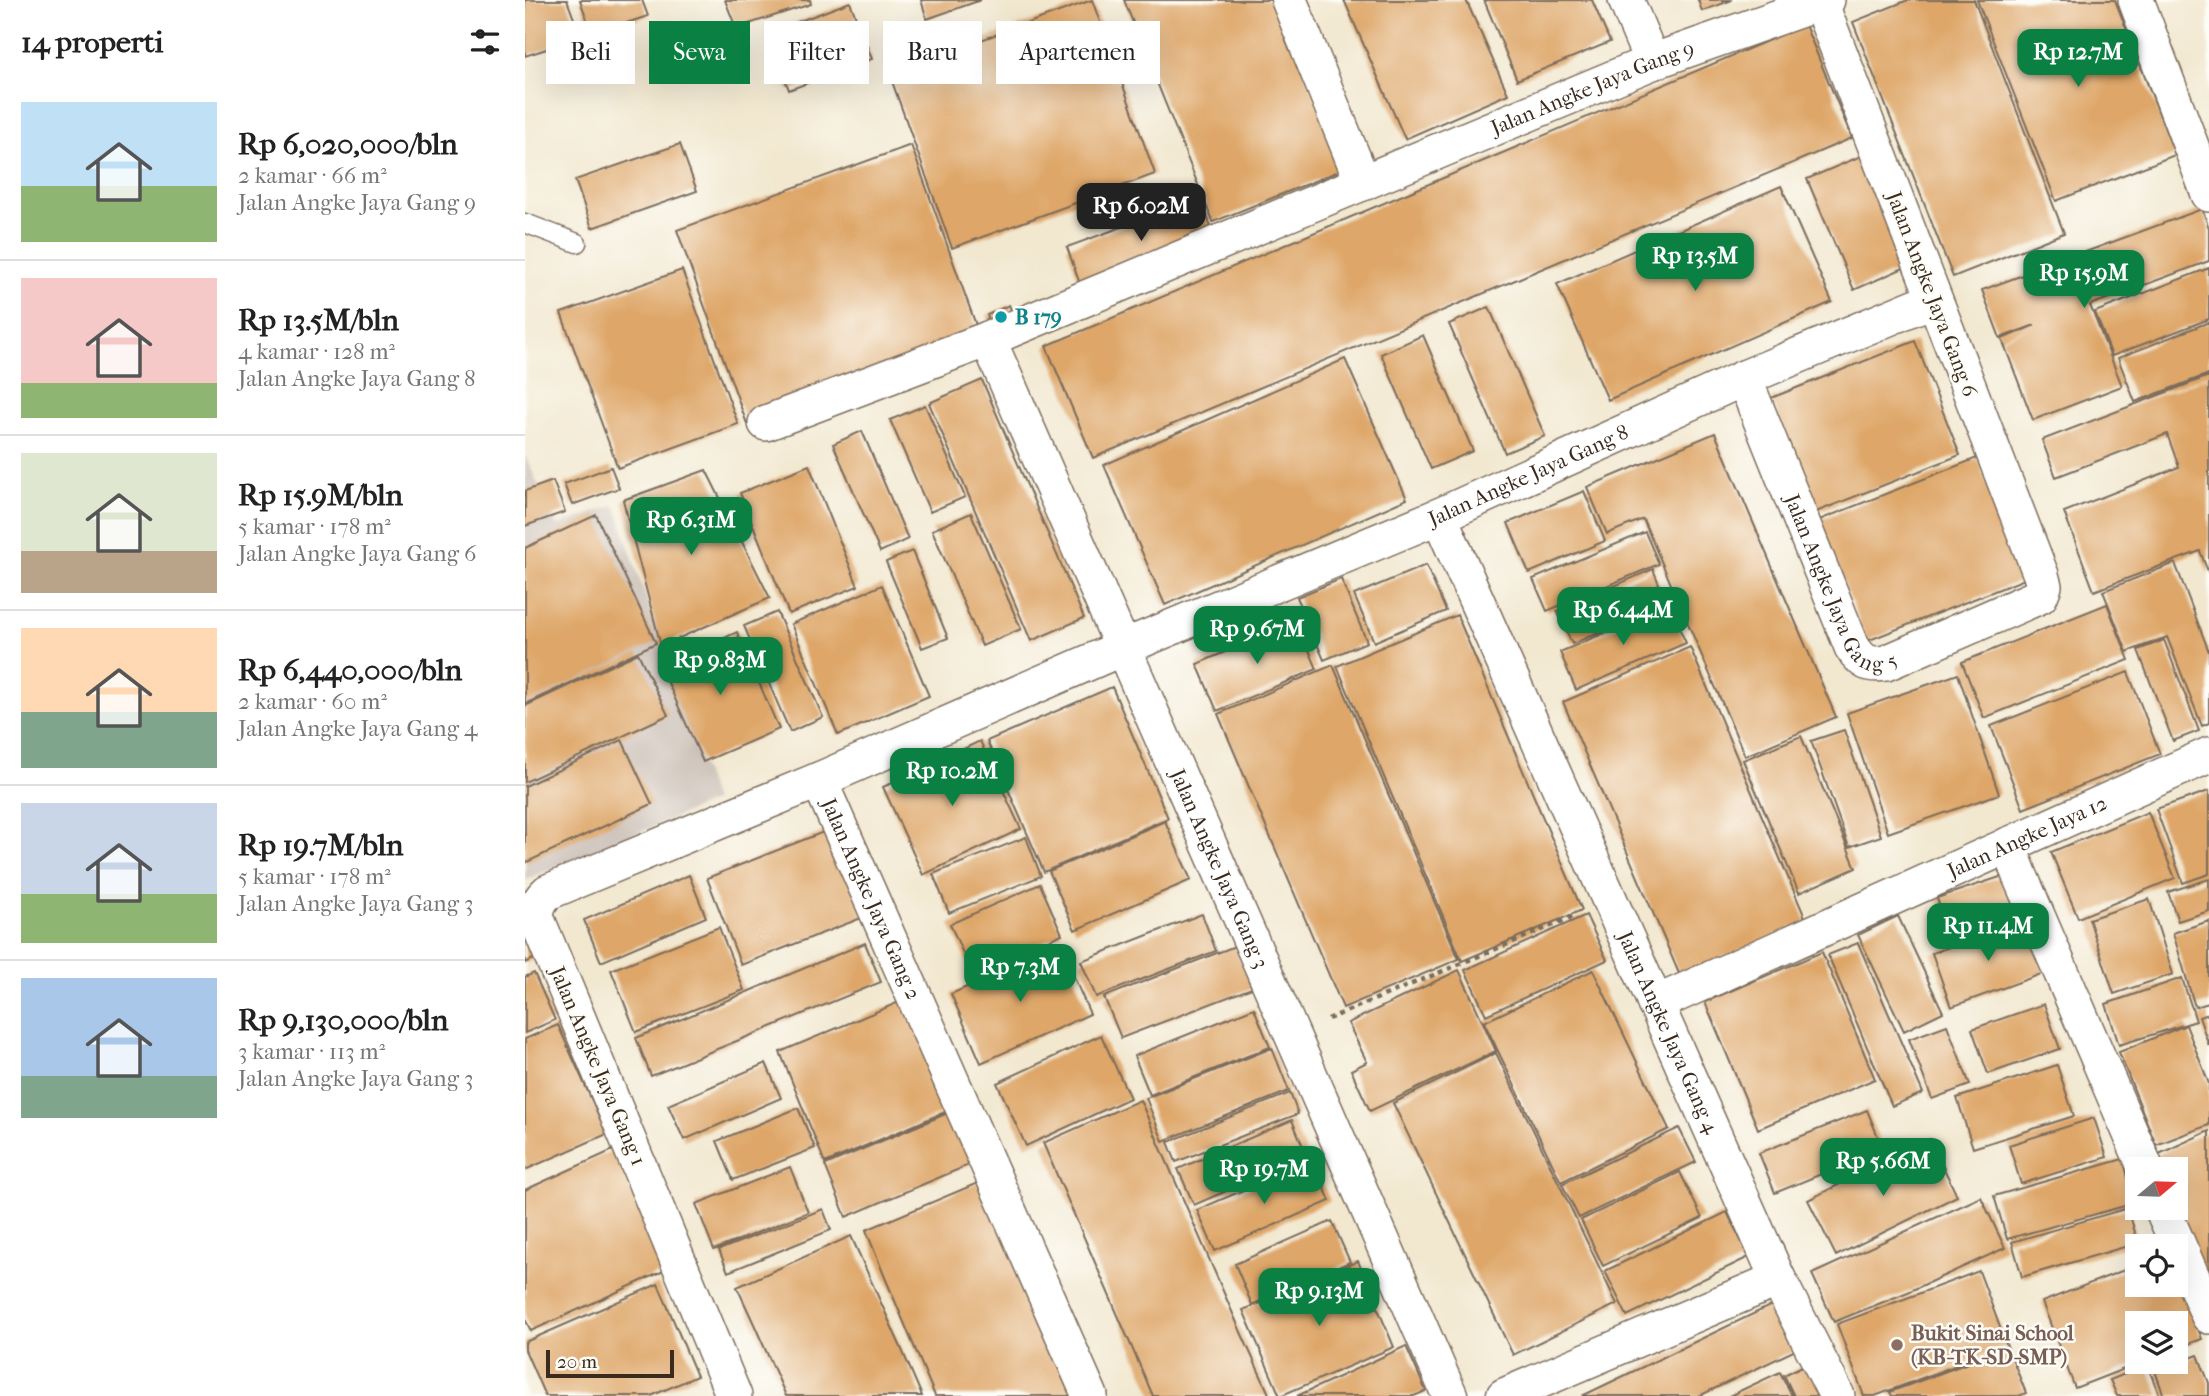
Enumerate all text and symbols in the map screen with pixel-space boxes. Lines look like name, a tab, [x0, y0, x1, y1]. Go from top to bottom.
chip: Beli	[546, 21, 635, 84]
chip: Sewa	[649, 21, 750, 84]
chip: Filter	[764, 21, 869, 84]
chip: Baru	[883, 21, 982, 84]
chip: Apartemen	[996, 21, 1160, 84]
icon: filters	[466, 23, 504, 61]
text: 14 properti	[21, 25, 163, 60]
pin: Rp 12.7M	[2006, 29, 2150, 89]
street label: Jalan Angke Jaya Gang 9	[1485, 36, 1697, 141]
text: Rp 12.7M	[2033, 38, 2123, 65]
text: Rp 6,020,000/bln	[238, 127, 458, 162]
icon: home	[77, 130, 161, 214]
text: 2 kamar · 66 m²	[238, 162, 387, 189]
pin: Rp 6.02M	[1069, 184, 1213, 243]
street label: Jalan Angke Jaya Gang 6	[1881, 186, 1982, 400]
text: Jalan Angke Jaya Gang 9	[238, 189, 476, 216]
text: Rp 6.02M	[1093, 192, 1189, 219]
pin: Rp 13.5M	[1623, 233, 1767, 293]
text: Rp 13.5M	[1652, 242, 1738, 269]
pin: Rp 15.9M	[2012, 250, 2156, 310]
text: Rp 15.9M	[2039, 259, 2129, 286]
text: Rp 13.5M/bln	[238, 303, 399, 338]
place label: B 179	[1015, 305, 1062, 329]
icon: home	[77, 306, 161, 390]
marker: B 179	[993, 309, 1009, 325]
text: 4 kamar · 128 m²	[238, 338, 395, 365]
text: Jalan Angke Jaya Gang 8	[238, 365, 475, 392]
street label: Jalan Angke Jaya Gang 8	[1423, 420, 1632, 532]
text: Rp 15.9M/bln	[238, 478, 403, 513]
icon: home	[77, 481, 161, 565]
street label: Jalan Angke Jaya Gang 5	[1779, 489, 1901, 676]
pin: Rp 6.31M	[619, 498, 763, 557]
text: Rp 6.31M	[646, 506, 736, 533]
text: 5 kamar · 178 m²	[238, 513, 391, 540]
text: Jalan Angke Jaya Gang 6	[238, 540, 476, 567]
pin: Rp 6.44M	[1551, 588, 1695, 647]
text: Rp 6.44M	[1573, 596, 1673, 623]
pin: Rp 9.67M	[1185, 606, 1329, 666]
text: Rp 9.67M	[1210, 615, 1305, 642]
pin: Rp 9.83M	[648, 638, 792, 697]
text: Rp 9.83M	[674, 646, 766, 673]
text: Rp 6,440,000/bln	[238, 653, 462, 688]
icon: home	[77, 656, 161, 740]
text: 2 kamar · 60 m²	[238, 688, 387, 715]
text: Jalan Angke Jaya Gang 4	[238, 715, 477, 742]
pin: Rp 10.2M	[880, 748, 1024, 808]
text: Rp 10.2M	[906, 757, 998, 784]
street label: Jalan Angke Jaya Gang 3	[1165, 763, 1274, 972]
street label: Jalan Angke Jaya 12	[1942, 790, 2111, 884]
street label: Jalan Angke Jaya Gang 2	[816, 793, 926, 1003]
text: Rp 19.7M/bln	[238, 828, 403, 863]
icon: home	[77, 831, 161, 915]
text: 5 kamar · 178 m²	[238, 863, 391, 890]
text: Jalan Angke Jaya Gang 3	[238, 890, 473, 917]
pin: Rp 11.4M	[1916, 904, 2060, 963]
text: Rp 11.4M	[1943, 912, 2033, 939]
street label: Jalan Angke Jaya Gang 4	[1612, 926, 1724, 1138]
pin: Rp 7.3M	[955, 944, 1085, 1004]
text: Rp 7.3M	[980, 953, 1060, 980]
street label: Jalan Angke Jaya Gang 1	[544, 961, 651, 1169]
text: Rp 9,130,000/bln	[238, 1003, 448, 1038]
icon: home	[77, 1006, 161, 1090]
text: 3 kamar · 113 m²	[238, 1038, 385, 1065]
text: Jalan Angke Jaya Gang 3	[238, 1065, 473, 1092]
pin: Rp 5.66M	[1811, 1138, 1955, 1198]
pin: Rp 19.7M	[1192, 1146, 1336, 1206]
text: Rp 5.66M	[1836, 1147, 1930, 1174]
text: Rp 19.7M	[1219, 1155, 1309, 1182]
north arrow	[2125, 1157, 2187, 1220]
map controls	[2125, 1157, 2188, 1374]
button: locate	[2125, 1234, 2188, 1297]
pin: Rp 9.13M	[1247, 1268, 1391, 1328]
text: Rp 9.13M	[1274, 1277, 1364, 1304]
button: layers	[2125, 1311, 2188, 1374]
place label: Bukit Sinai School (KB-TK-SD-SMP)	[1911, 1321, 2074, 1369]
marker: Bukit Sinai School (KB-TK-SD-SMP)	[1889, 1337, 1905, 1353]
scale bar	[546, 1347, 674, 1379]
text: 20 m	[557, 1351, 597, 1373]

